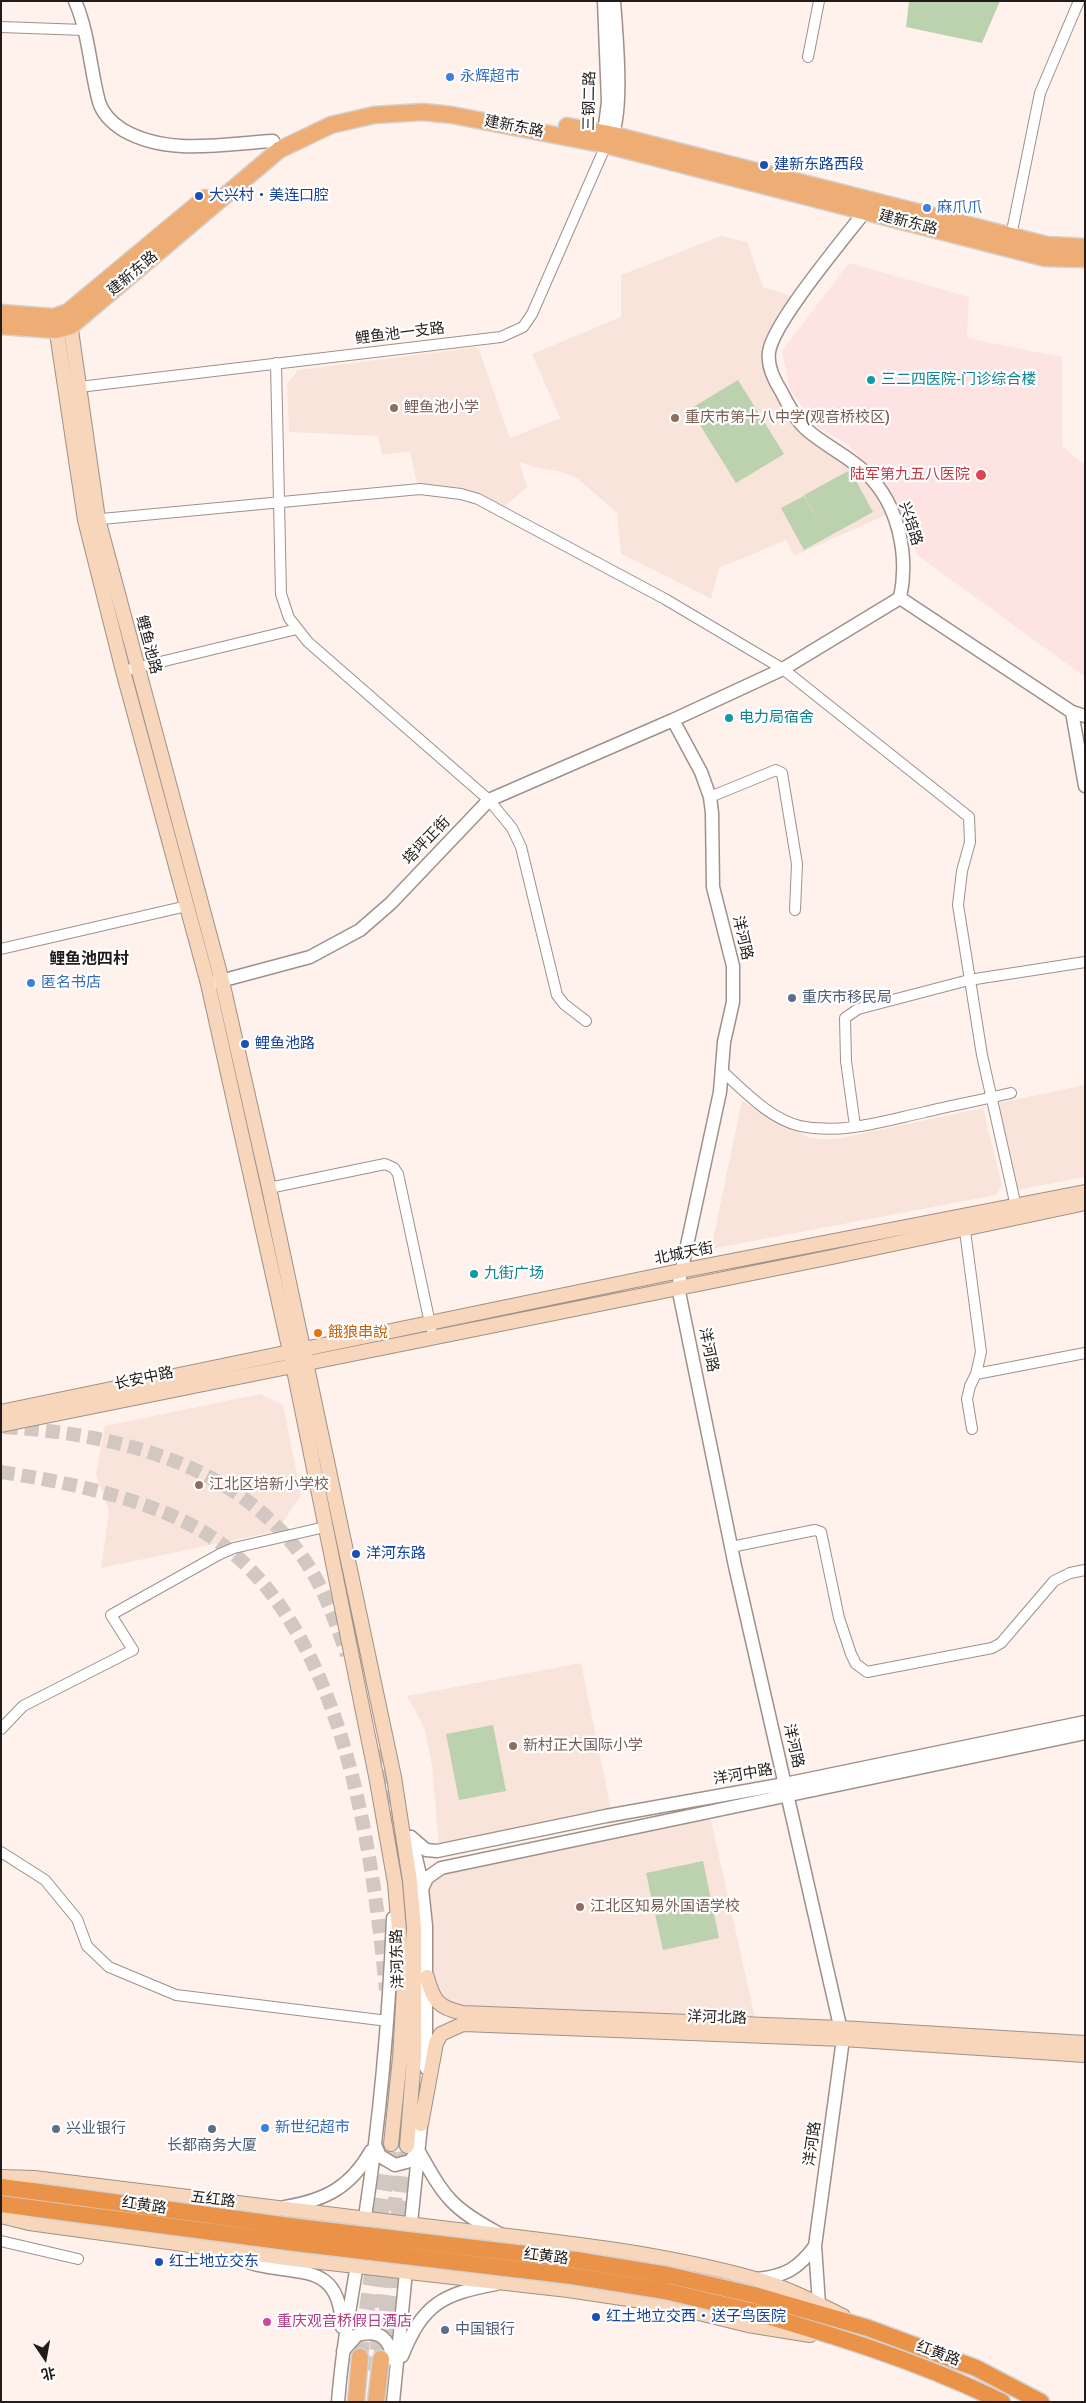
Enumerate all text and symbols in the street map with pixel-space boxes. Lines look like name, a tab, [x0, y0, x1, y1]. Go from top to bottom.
place label: 永辉超市	[460, 68, 520, 86]
marker: 永辉超市	[444, 71, 456, 83]
street label: 三钢二路	[580, 71, 600, 131]
street label: 建新东路	[483, 112, 545, 142]
place label: 建新东路西段	[774, 156, 864, 174]
marker: 建新东路西段	[758, 159, 770, 171]
place label: 大兴村‧美连口腔	[209, 187, 329, 205]
marker: 大兴村‧美连口腔	[193, 190, 205, 202]
place label: 麻爪爪	[937, 199, 982, 217]
marker: 麻爪爪	[921, 202, 933, 214]
street label: 建新东路	[877, 207, 939, 239]
street label: 建新东路	[104, 248, 162, 300]
street label: 鲤鱼池一支路	[354, 320, 446, 348]
place label: 三二四医院-门诊综合楼	[881, 371, 1036, 389]
marker: 三二四医院-门诊综合楼	[865, 374, 877, 386]
place label: 鲤鱼池小学	[404, 399, 479, 417]
marker: 鲤鱼池小学	[388, 402, 400, 414]
place label: 重庆市第十八中学(观音桥校区)	[685, 409, 890, 427]
marker: 重庆市第十八中学(观音桥校区)	[669, 412, 681, 424]
place label: 陆军第九五八医院	[850, 466, 970, 484]
marker: 陆军第九五八医院	[974, 468, 988, 482]
street label: 兴培路	[894, 500, 926, 548]
street label: 鲤鱼池路	[132, 614, 164, 676]
place label: 电力局宿舍	[739, 709, 814, 727]
marker: 电力局宿舍	[723, 712, 735, 724]
street label: 塔坪正街	[400, 813, 454, 869]
street label: 洋河路	[728, 914, 756, 962]
district label: 鲤鱼池四村	[49, 950, 129, 970]
place label: 匿名书店	[41, 974, 101, 992]
marker: 匿名书店	[25, 977, 37, 989]
place label: 重庆市移民局	[802, 989, 892, 1007]
marker: 重庆市移民局	[786, 992, 798, 1004]
place label: 鲤鱼池路	[255, 1035, 315, 1053]
marker: 鲤鱼池路	[239, 1038, 251, 1050]
street label: 北城天街	[653, 1239, 715, 1269]
place label: 九街广场	[484, 1265, 544, 1283]
marker: 九街广场	[468, 1268, 480, 1280]
place label: 餓狼串說	[328, 1324, 388, 1342]
street label: 洋河路	[695, 1326, 721, 1374]
marker: 餓狼串說	[312, 1327, 324, 1339]
street label: 长安中路	[113, 1364, 175, 1394]
place label: 江北区培新小学校	[209, 1476, 329, 1494]
marker: 江北区培新小学校	[193, 1479, 205, 1491]
place label: 洋河东路	[366, 1545, 426, 1563]
marker: 洋河东路	[350, 1548, 362, 1560]
street label: 洋河路	[779, 1722, 807, 1770]
place label: 新村正大国际小学	[523, 1737, 643, 1755]
marker: 新村正大国际小学	[507, 1740, 519, 1752]
street label: 洋河中路	[712, 1761, 774, 1789]
place label: 江北区知易外国语学校	[590, 1898, 740, 1916]
marker: 江北区知易外国语学校	[574, 1901, 586, 1913]
street label: 洋河东路	[388, 1929, 408, 1989]
street label: 洋河北路	[687, 2008, 747, 2028]
place label: 新世纪超市	[275, 2119, 350, 2137]
place label: 兴业银行	[66, 2120, 126, 2138]
street label: 洋河路	[801, 2120, 825, 2168]
marker: 新世纪超市	[259, 2122, 271, 2134]
marker: 兴业银行	[50, 2123, 62, 2135]
marker: 长都商务大厦	[206, 2123, 218, 2135]
place label: 长都商务大厦	[167, 2137, 257, 2155]
street label: 五红路	[190, 2188, 236, 2212]
street label: 红黄路	[120, 2194, 168, 2218]
street label: 红黄路	[523, 2245, 569, 2269]
place label: 红土地立交东	[169, 2253, 259, 2271]
marker: 红土地立交东	[153, 2256, 165, 2268]
place label: 红土地立交西‧送子鸟医院	[606, 2308, 786, 2326]
marker: 红土地立交西‧送子鸟医院	[590, 2311, 602, 2323]
place label: 重庆观音桥假日酒店	[277, 2313, 412, 2331]
marker: 重庆观音桥假日酒店	[261, 2316, 273, 2328]
place label: 中国银行	[455, 2321, 515, 2339]
marker: 中国银行	[439, 2324, 451, 2336]
north arrow	[20, 2333, 70, 2383]
street label: 红黄路	[914, 2338, 962, 2370]
text: 北	[40, 2363, 57, 2383]

